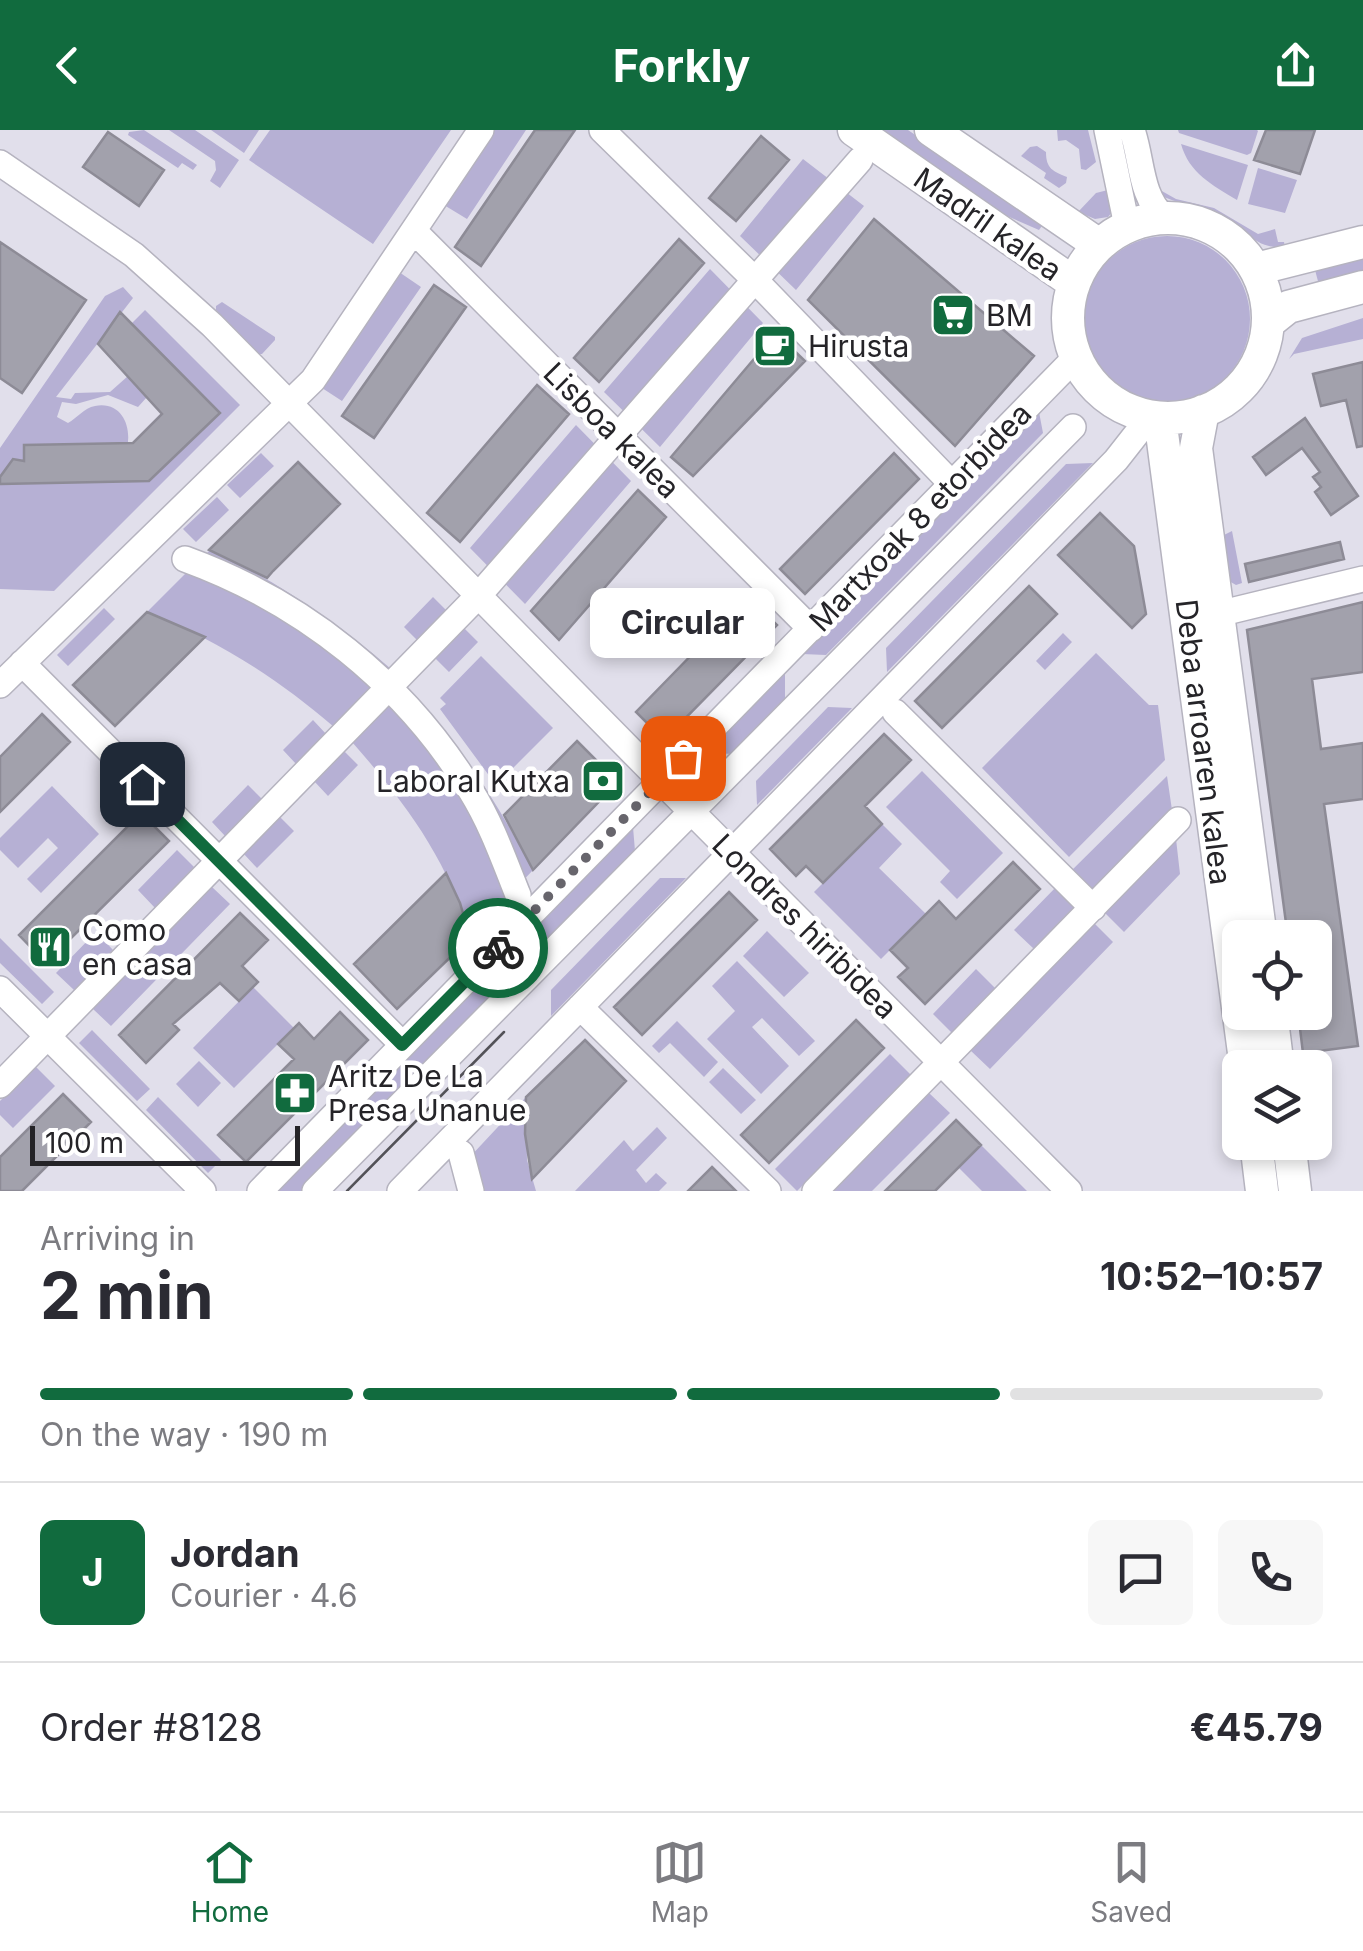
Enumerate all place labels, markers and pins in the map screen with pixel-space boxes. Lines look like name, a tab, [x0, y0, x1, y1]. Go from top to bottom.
supermarket icon: BM	[930, 292, 976, 338]
place label: BM	[986, 297, 1033, 333]
cafe icon: Hirusta	[752, 323, 798, 369]
place label: Hirusta	[808, 328, 909, 364]
callout: Circular	[590, 588, 776, 658]
pin	[641, 716, 726, 801]
pin	[100, 742, 185, 827]
bank icon: Laboral Kutxa	[580, 758, 626, 804]
place label: Laboral Kutxa	[376, 763, 570, 799]
place label: Como en casa	[82, 912, 193, 982]
restaurant icon: Como en casa	[27, 924, 73, 970]
place label: Aritz De La Presa Unanue	[328, 1058, 526, 1128]
pharmacy icon: Aritz De La Presa Unanue	[272, 1070, 318, 1116]

